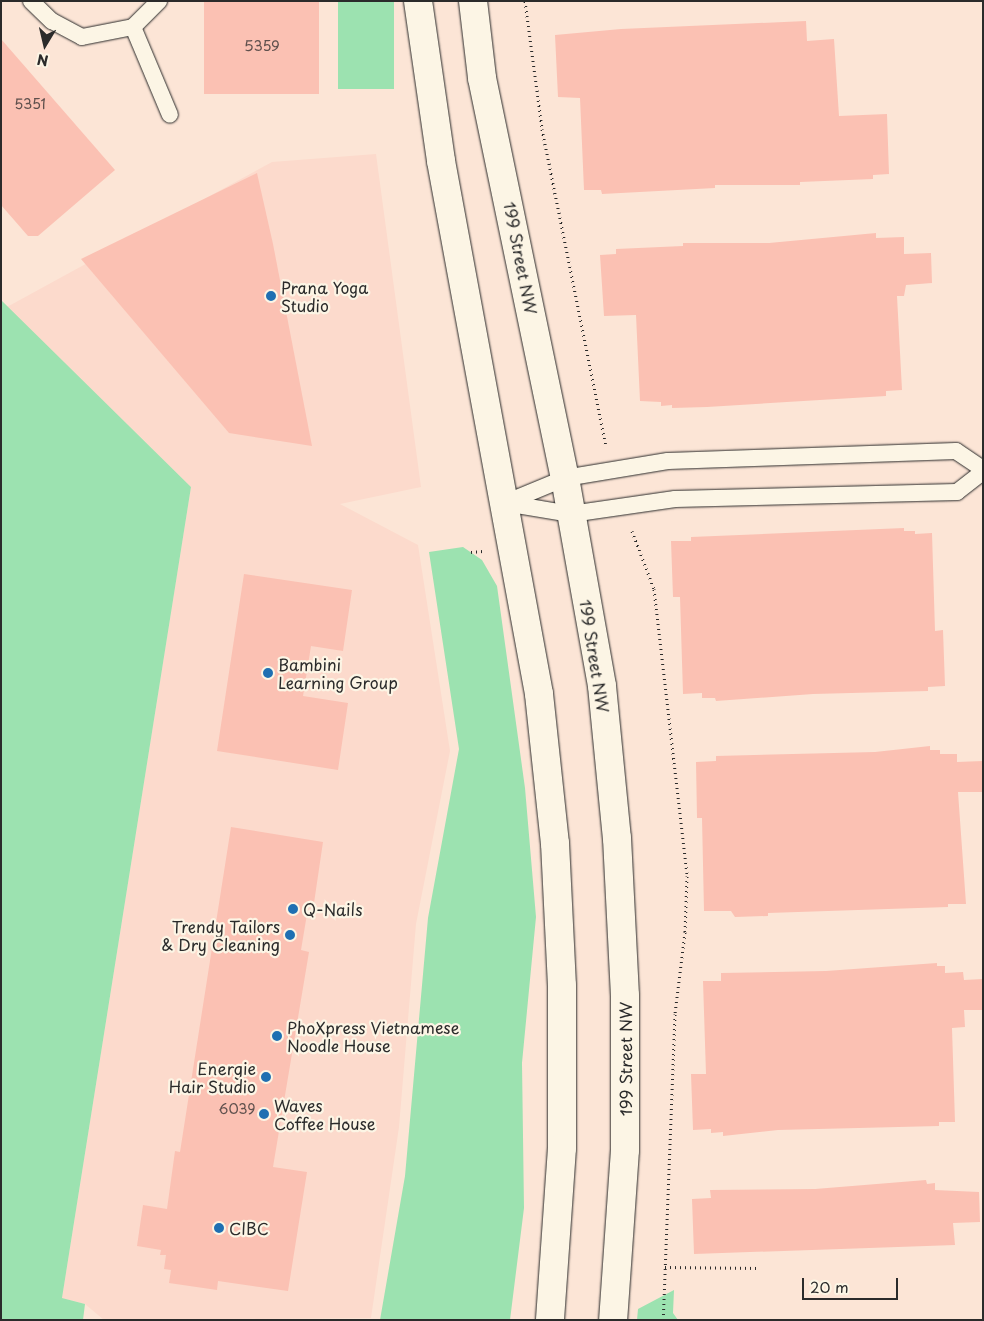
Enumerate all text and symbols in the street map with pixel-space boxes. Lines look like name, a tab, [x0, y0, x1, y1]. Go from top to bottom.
north arrow	[20, 20, 70, 70]
house number: 5359	[244, 38, 280, 54]
text: N	[35, 49, 50, 72]
house number: 5351	[14, 96, 46, 112]
street label: 199 Street NW	[501, 200, 541, 316]
place label: Prana Yoga Studio	[281, 277, 368, 315]
marker: Prana Yoga Studio	[265, 290, 277, 302]
street label: 199 Street NW	[577, 598, 613, 714]
place label: Bambini Learning Group	[278, 654, 398, 692]
marker: Bambini Learning Group	[262, 667, 274, 679]
place label: Q-Nails	[303, 899, 362, 919]
marker: Q-Nails	[287, 903, 299, 915]
place label: Trendy Tailors & Dry Cleaning	[160, 916, 280, 954]
marker: Trendy Tailors & Dry Cleaning	[284, 929, 296, 941]
street label: 199 Street NW	[615, 1002, 635, 1116]
place label: PhoXpress Vietnamese Noodle House	[287, 1017, 460, 1055]
marker: PhoXpress Vietnamese Noodle House	[271, 1030, 283, 1042]
place label: Energie Hair Studio	[169, 1058, 256, 1096]
marker: Energie Hair Studio	[260, 1071, 272, 1083]
place label: Waves Coffee House	[274, 1095, 377, 1133]
house number: 6039	[219, 1101, 255, 1117]
marker: Waves Coffee House	[258, 1108, 270, 1120]
place label: CIBC	[229, 1218, 269, 1238]
marker: CIBC	[213, 1222, 225, 1234]
scale bar	[804, 1268, 900, 1300]
text: 20 m	[810, 1275, 849, 1298]

